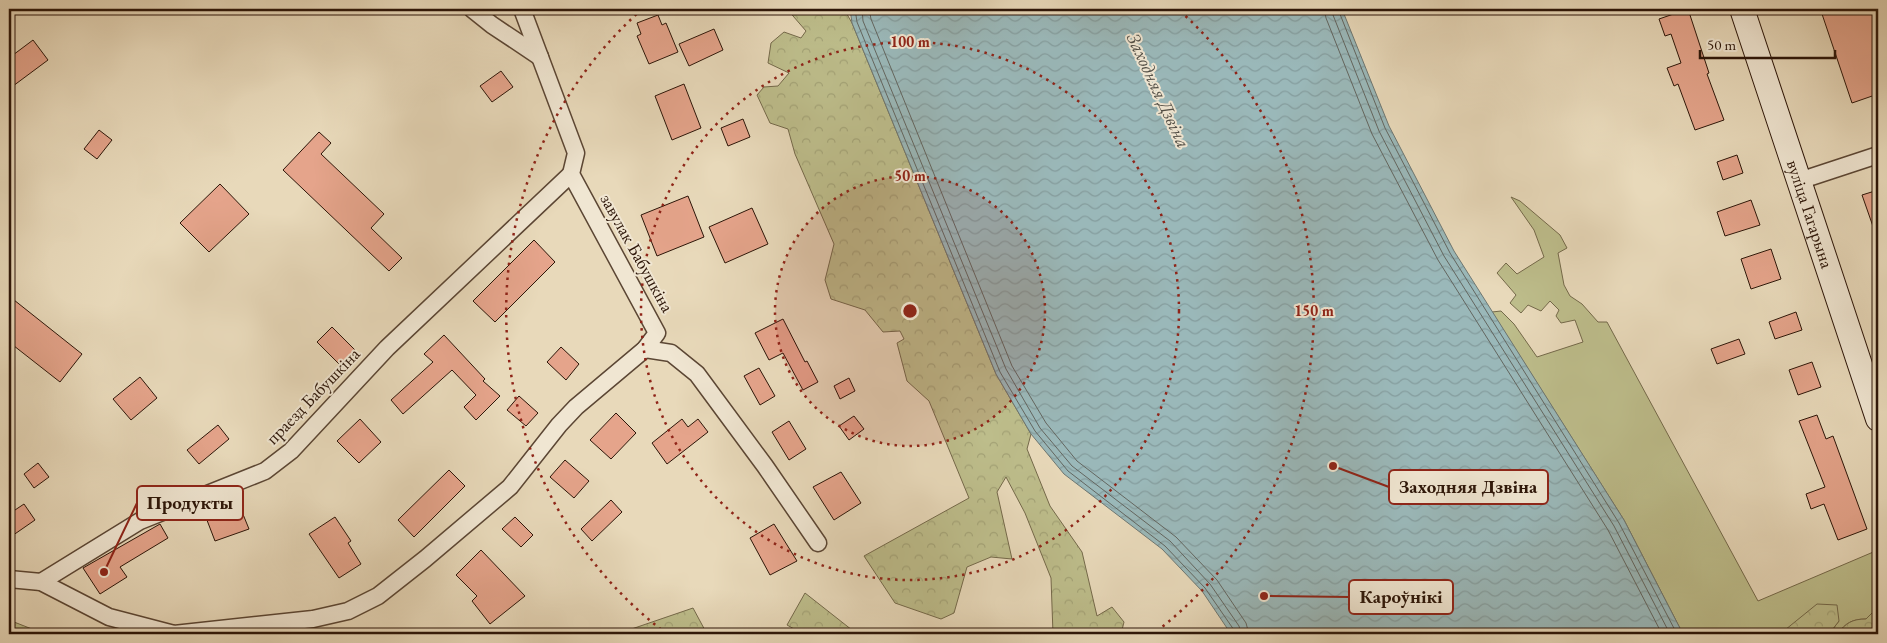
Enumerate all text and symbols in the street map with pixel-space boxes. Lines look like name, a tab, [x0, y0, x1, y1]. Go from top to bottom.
water label: Заходняя Дзвіна	[1121, 28, 1196, 152]
scale bar	[1700, 28, 1834, 60]
text: 100 m	[890, 32, 930, 51]
text: 50 m	[1707, 35, 1736, 54]
street label: вуліца Гагарына	[1782, 157, 1839, 272]
text: 50 m	[894, 166, 926, 185]
street label: завулак Бабушкіна	[595, 189, 680, 317]
text: 150 m	[1294, 301, 1334, 320]
centre of rings	[901, 302, 919, 320]
street label: праезд Бабушкіна	[261, 342, 365, 449]
callout: Заходняя Дзвіна	[1389, 470, 1548, 504]
text: Заходняя Дзвіна	[1399, 474, 1538, 499]
callout: Продукты	[137, 486, 243, 520]
text: Продукты	[147, 490, 234, 515]
callout: Кароўнікі	[1349, 580, 1453, 614]
text: Кароўнікі	[1359, 584, 1443, 609]

